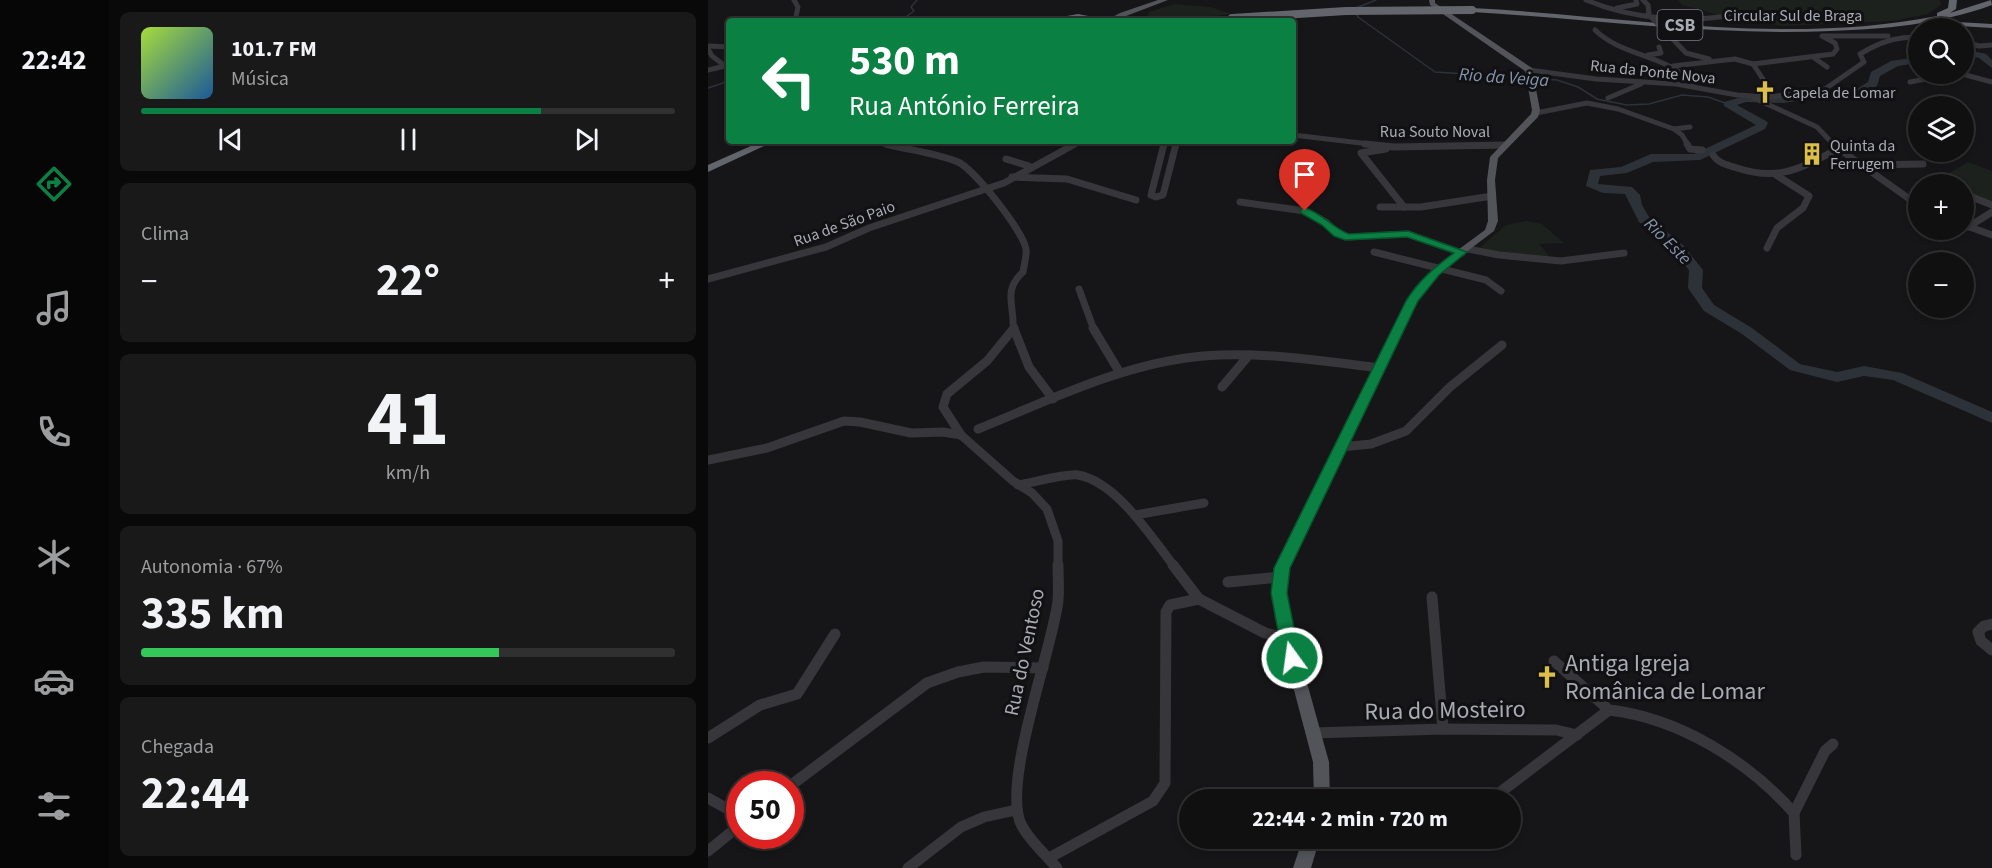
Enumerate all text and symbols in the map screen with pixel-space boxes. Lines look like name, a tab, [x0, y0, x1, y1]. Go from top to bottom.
street label: Circular Sul de Braga	[1724, 5, 1862, 27]
road number: CSB	[1658, 10, 1702, 40]
map controls	[1908, 18, 1974, 318]
button: search	[1908, 18, 1974, 84]
text: 530 m	[849, 31, 960, 91]
text: 101.7 FM	[231, 33, 317, 65]
text: 22:42	[21, 41, 87, 80]
icon: left	[750, 42, 828, 120]
street label: Rua da Ponte Nova	[1589, 54, 1717, 90]
water label: Rio da Veiga	[1458, 62, 1550, 93]
text: Música	[231, 65, 289, 93]
church icon: Capela de Lomar	[1752, 79, 1778, 105]
place label: Capela de Lomar	[1783, 82, 1896, 104]
text: Rua António Ferreira	[849, 87, 1080, 126]
button: layers	[1908, 96, 1974, 162]
street label: Rua Souto Noval	[1380, 121, 1490, 143]
icon: previous	[214, 123, 247, 156]
icon: pause	[392, 123, 425, 156]
icon: next	[570, 123, 603, 156]
place label: Quinta da Ferrugem	[1830, 135, 1895, 175]
building icon: Quinta da Ferrugem	[1799, 141, 1825, 167]
pin	[1279, 149, 1330, 211]
icon: arrive	[1288, 158, 1321, 191]
icon: directions	[33, 163, 75, 205]
button: +	[1908, 174, 1974, 240]
street label: Rua de São Paio	[790, 195, 898, 253]
water label: Rio Este	[1638, 212, 1697, 271]
text: Clima	[141, 220, 189, 248]
text: 22°	[376, 249, 440, 313]
button: −	[1908, 252, 1974, 318]
text: −	[141, 258, 157, 305]
text: +	[659, 258, 675, 305]
icon: music	[33, 287, 75, 329]
text: 41	[367, 364, 449, 475]
icon: phone	[33, 411, 75, 453]
text: km/h	[386, 459, 430, 487]
icon: climate	[33, 536, 75, 578]
text: Autonomia · 67%	[141, 553, 283, 581]
text: 335 km	[141, 582, 285, 646]
street label: Rua do Ventoso	[998, 586, 1052, 719]
position arrow	[1260, 626, 1324, 690]
place label: Antiga Igreja Românica de Lomar	[1565, 646, 1765, 709]
icon: car	[33, 660, 75, 702]
church icon: Antiga Igreja Românica de Lomar	[1534, 664, 1560, 690]
street label: Rua do Mosteiro	[1364, 692, 1526, 729]
text: Chegada	[141, 733, 214, 761]
text: 22:44	[141, 762, 250, 826]
speed limit sign: 50	[726, 771, 804, 849]
icon: filters	[33, 785, 75, 827]
text: 22:44 · 2 min · 720 m	[1252, 803, 1448, 835]

